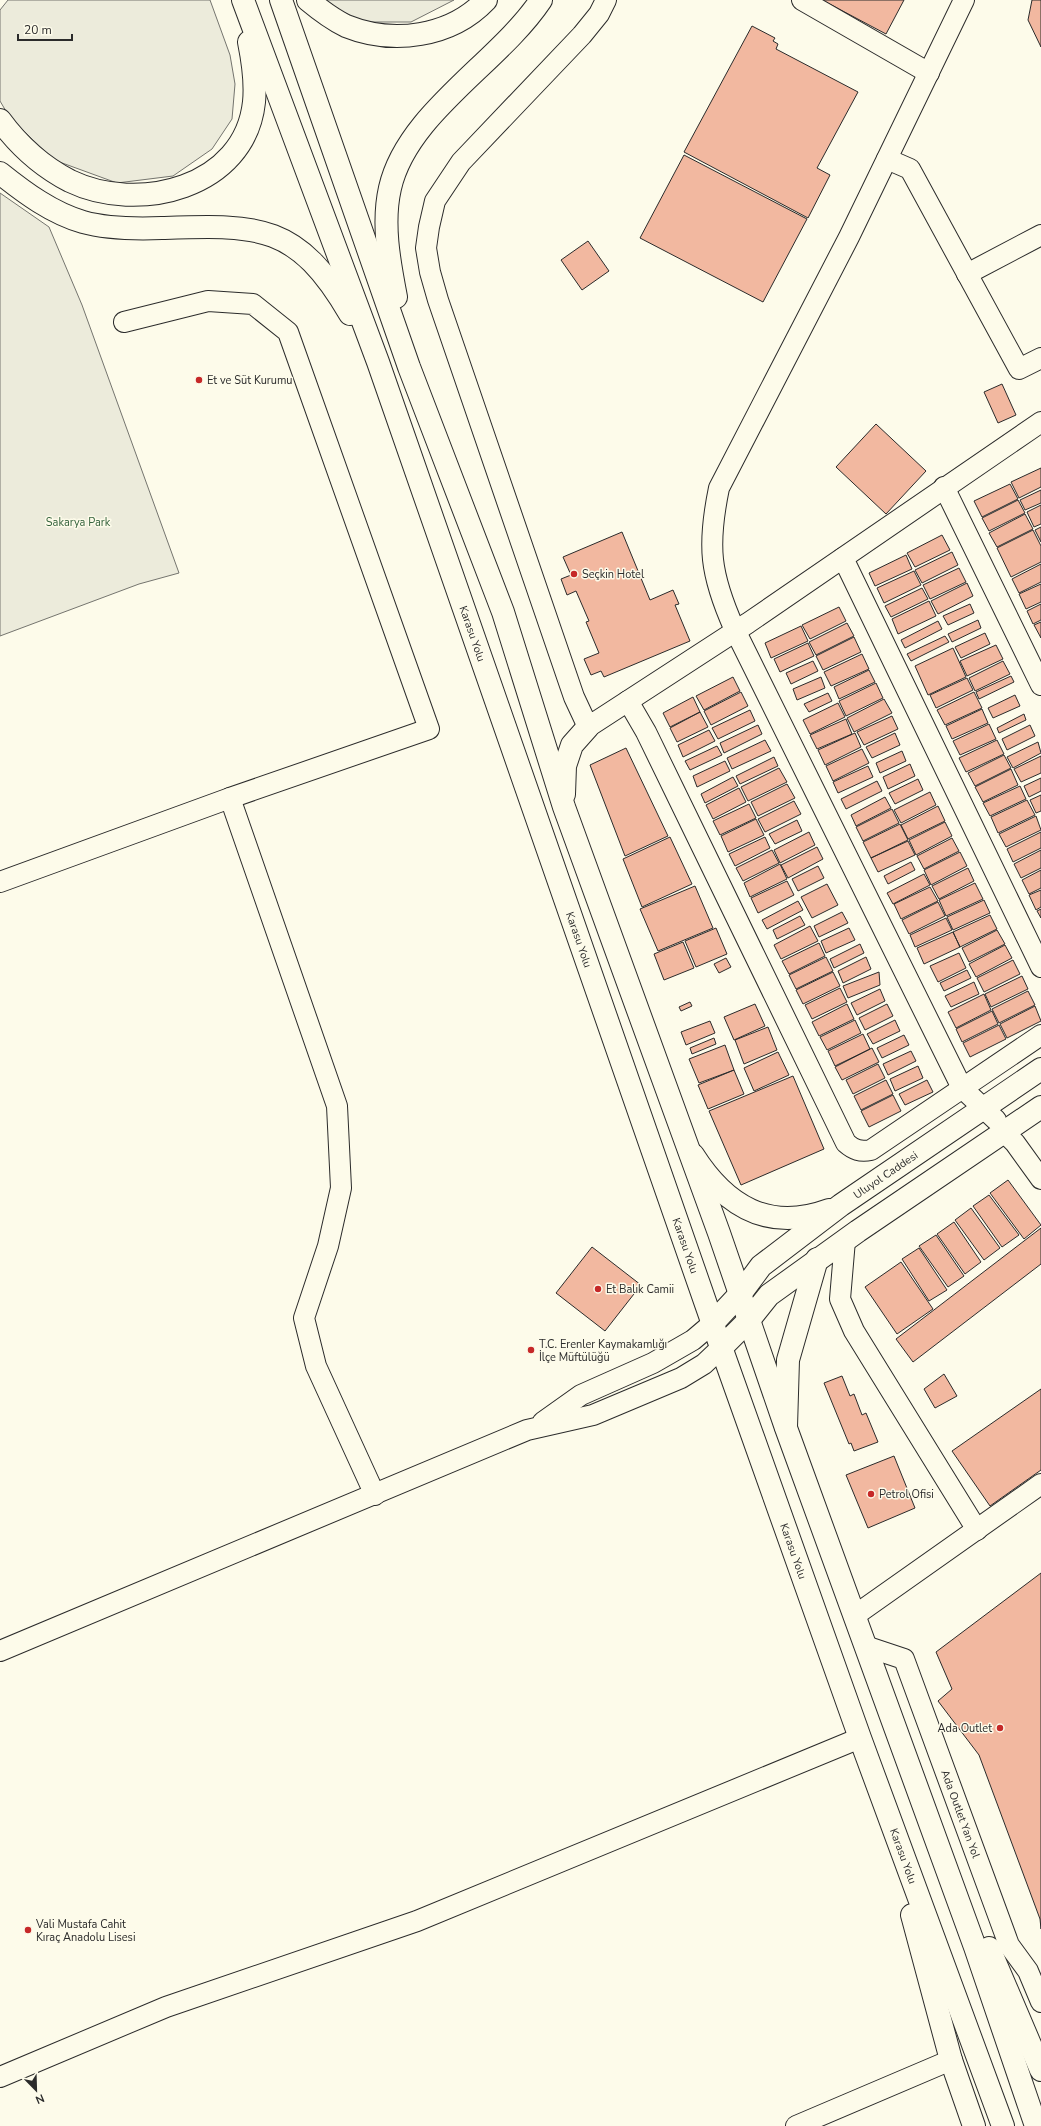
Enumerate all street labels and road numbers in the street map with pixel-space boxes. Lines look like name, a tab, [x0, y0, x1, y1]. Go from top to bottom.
street label: Karasu Yolu	[455, 604, 489, 664]
street label: Karasu Yolu	[562, 910, 595, 970]
street label: Uluyol Caddesi	[851, 1148, 921, 1202]
street label: Karasu Yolu	[668, 1216, 702, 1276]
street label: Karasu Yolu	[776, 1521, 810, 1581]
street label: Ada Outlet Yan Yol	[937, 1768, 984, 1861]
street label: Karasu Yolu	[886, 1826, 920, 1886]

